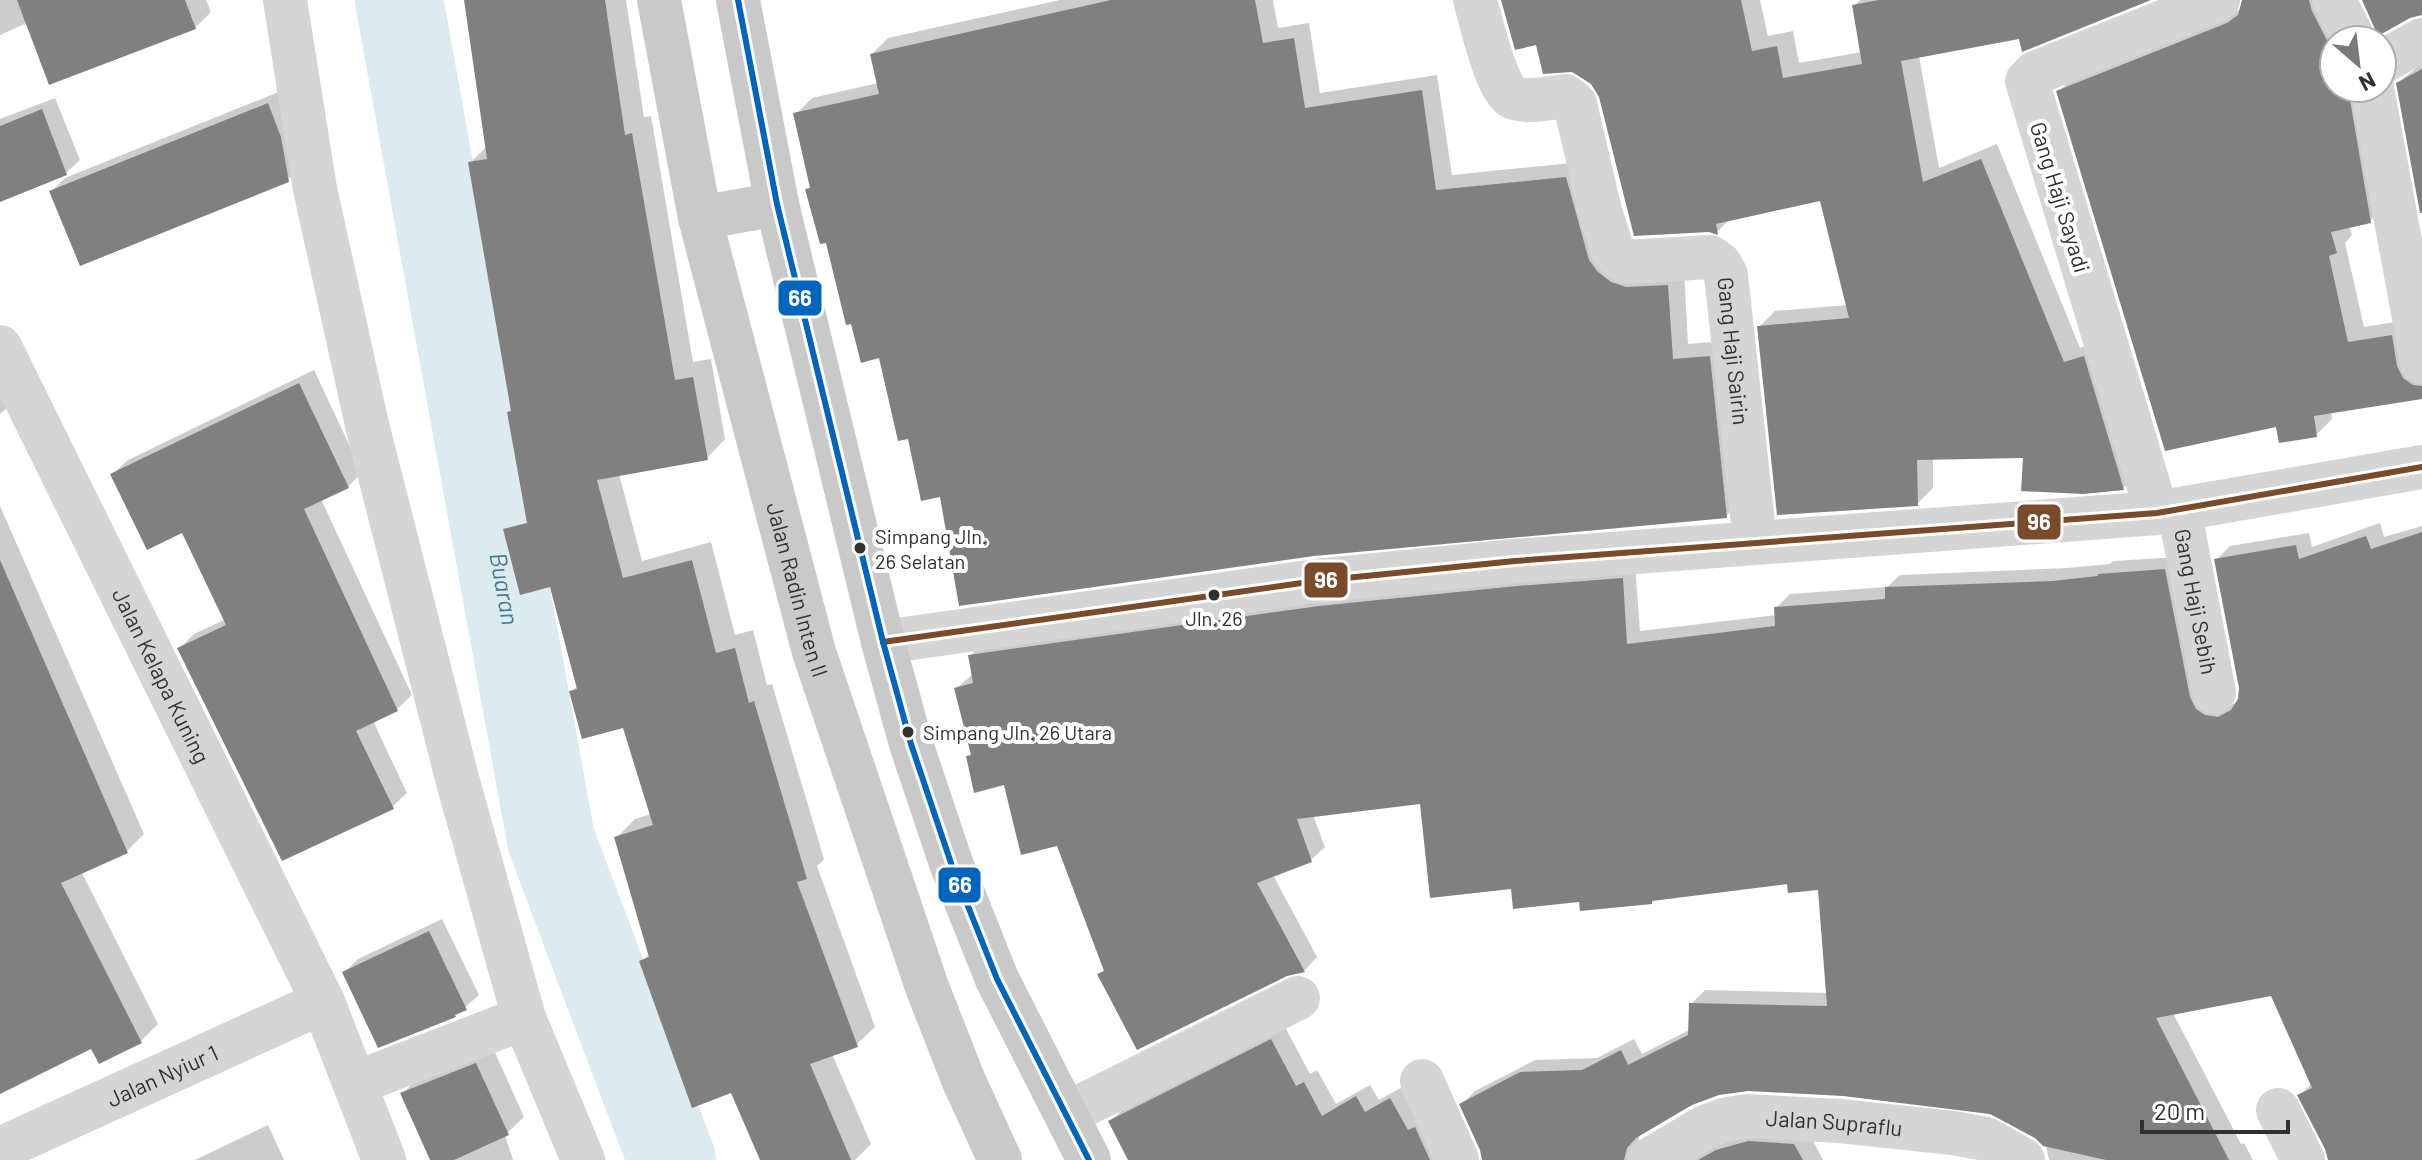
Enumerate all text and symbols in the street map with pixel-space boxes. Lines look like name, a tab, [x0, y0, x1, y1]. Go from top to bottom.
north arrow	[2318, 24, 2398, 104]
text: N	[2355, 68, 2380, 97]
street label: Gang Haji Sayadi	[2026, 118, 2096, 276]
street label: Gang Haji Sairin	[1713, 276, 1755, 426]
line badge: 66	[777, 279, 823, 317]
text: 66	[788, 284, 812, 310]
street label: Jalan Radin Inten II	[762, 499, 834, 680]
line badge: 96	[2016, 503, 2062, 541]
text: 96	[2027, 508, 2051, 534]
place label: Simpang Jln. 26 Selatan	[875, 524, 987, 573]
street label: Gang Haji Sebih	[2170, 526, 2223, 676]
marker: Simpang Jln. 26 Selatan	[852, 540, 868, 556]
water label: Buaran	[485, 550, 526, 627]
line badge: 96	[1303, 561, 1349, 599]
text: 96	[1314, 566, 1338, 592]
street label: Jalan Kelapa Kuning	[108, 583, 216, 767]
marker: Jln. 26	[1206, 587, 1222, 603]
place label: Jln. 26	[1185, 606, 1243, 630]
place label: Simpang Jln. 26 Utara	[923, 720, 1112, 744]
marker: Simpang Jln. 26 Utara	[900, 724, 916, 740]
line badge: 66	[937, 866, 982, 904]
text: 66	[948, 871, 972, 897]
street label: Jalan Nyiur 1	[102, 1039, 222, 1112]
scale bar	[2142, 1084, 2288, 1134]
text: 20 m	[2154, 1096, 2205, 1125]
street label: Jalan Supraflu	[1765, 1104, 1904, 1141]

